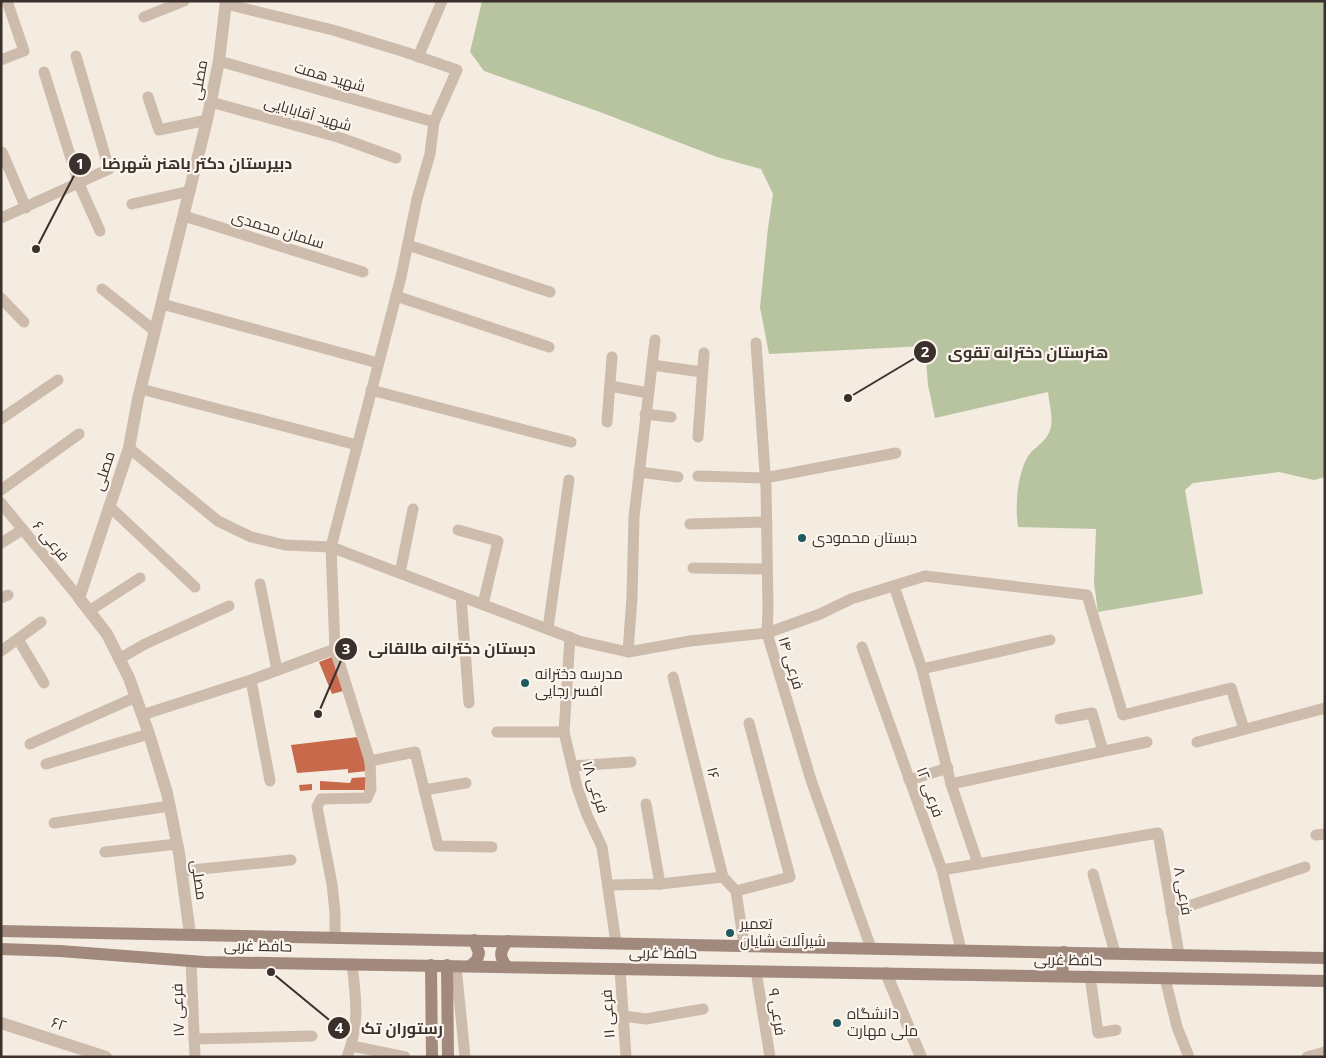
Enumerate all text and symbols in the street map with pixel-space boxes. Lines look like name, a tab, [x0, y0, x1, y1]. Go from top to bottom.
street label: شهید همت	[292, 56, 368, 97]
street label: مصلی	[185, 58, 212, 102]
street label: شهید آقابابایی	[262, 91, 354, 136]
callout: دبیرستان دکتر باهنر شهرضا	[67, 148, 303, 179]
text: دبیرستان دکتر باهنر شهرضا	[102, 152, 292, 174]
text: 1	[76, 153, 84, 173]
street label: سلمان محمدی	[229, 205, 327, 254]
callout: هنرستان دخترانه تقوی	[913, 337, 1118, 368]
text: 2	[921, 341, 930, 361]
text: هنرستان دخترانه تقوی	[948, 341, 1108, 363]
street label: مصلی	[87, 448, 120, 493]
street label: فرعی ۶	[28, 516, 74, 565]
place label: دبستان محمودی	[812, 527, 917, 548]
marker: دبستان محمودی	[796, 532, 808, 544]
callout: دبستان دخترانه طالقانی	[334, 633, 546, 664]
street label: فرعی ۱۴	[774, 634, 809, 692]
text: دبستان دخترانه طالقانی	[368, 637, 536, 659]
text: 3	[342, 638, 350, 658]
place label: مدرسه دخترانه افسر رجایی	[535, 663, 623, 701]
marker: مدرسه دخترانه افسر رجایی	[519, 677, 531, 689]
street label: فرعی ۱۸	[577, 758, 614, 816]
street label: فرعی ۱۲	[912, 764, 949, 820]
street label: ۱۶	[703, 765, 725, 781]
street label: مصلی	[186, 859, 213, 901]
street label: فرعی ۸	[1169, 865, 1198, 917]
place label: تعمیر شیرآلات شایان	[739, 913, 826, 951]
marker: تعمیر شیرآلات شایان	[724, 927, 736, 939]
street label: حافظ غربی	[224, 934, 292, 957]
street label: حافظ غربی	[629, 941, 697, 964]
street label: حافظ غربی	[1034, 948, 1102, 971]
street label: فرعی ۱۷	[166, 983, 189, 1037]
street label: فرعی ۹	[763, 987, 792, 1037]
street label: فرعی ۱۱	[595, 989, 620, 1039]
place label: دانشگاه ملی مهارت	[847, 1003, 918, 1041]
street label: ۶۲	[49, 1011, 70, 1035]
callout: رستوران تک	[326, 1013, 453, 1044]
text: 4	[335, 1017, 344, 1037]
text: رستوران تک	[361, 1017, 443, 1039]
marker: دانشگاه ملی مهارت	[831, 1017, 843, 1029]

